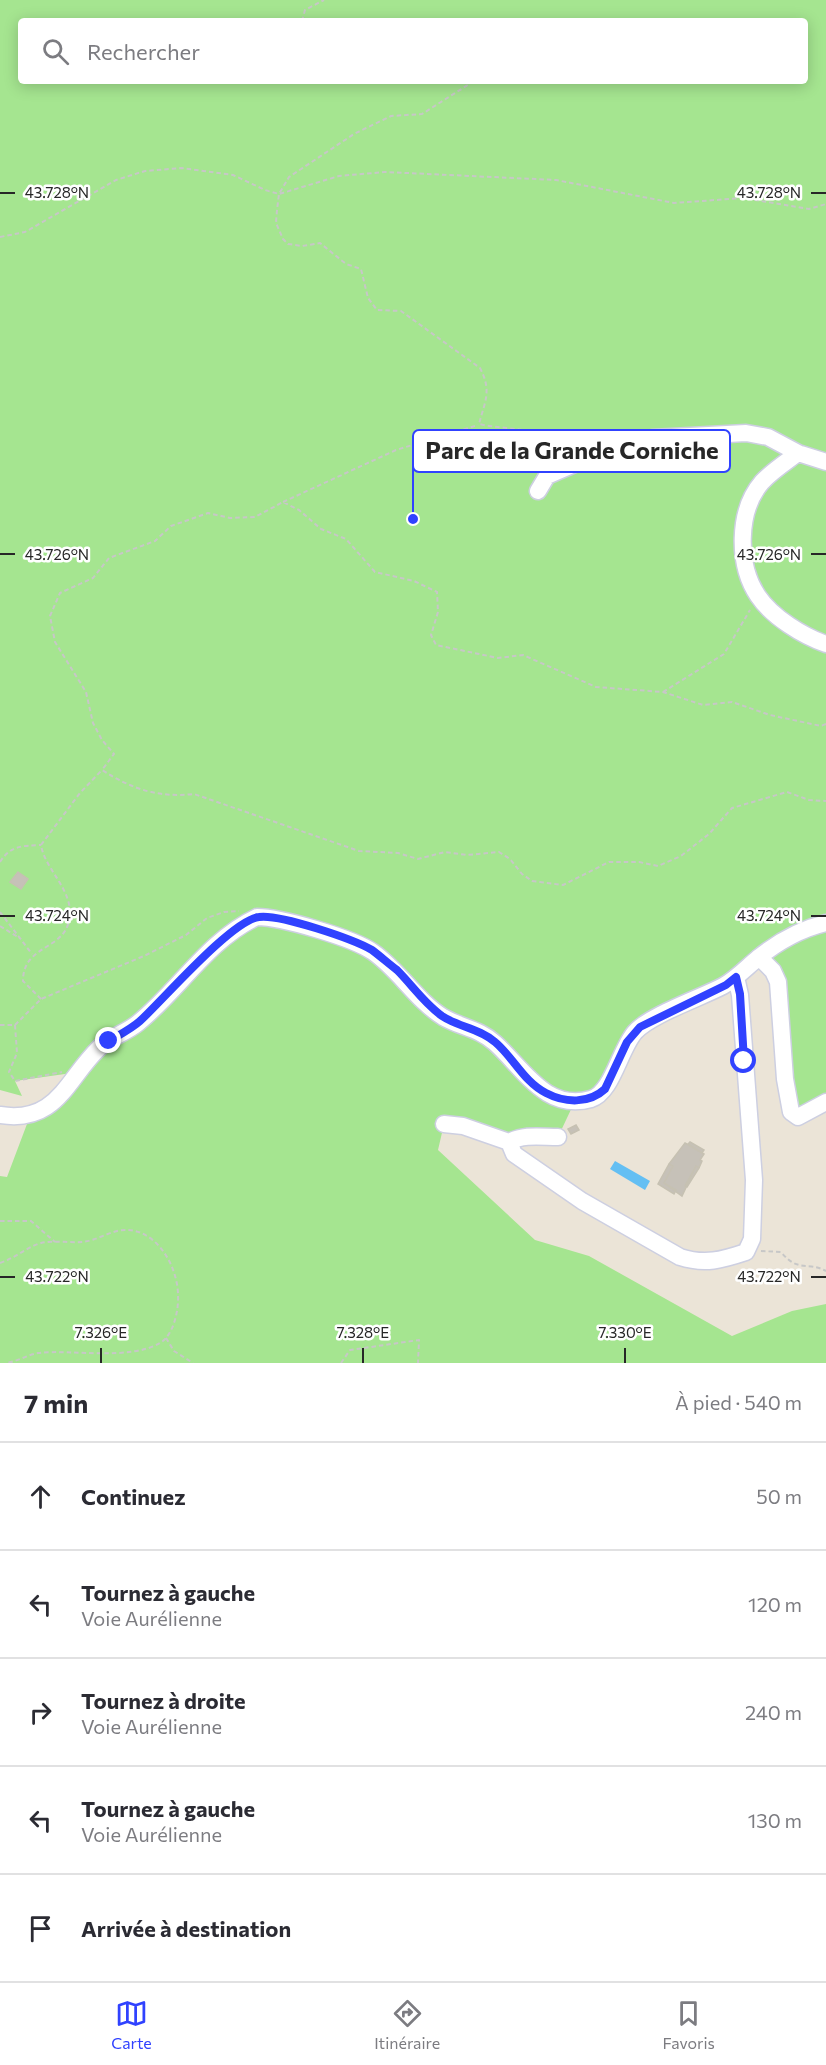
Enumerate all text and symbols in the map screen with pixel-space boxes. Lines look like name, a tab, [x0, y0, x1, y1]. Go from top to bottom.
search box	[18, 18, 808, 84]
icon: search	[39, 35, 72, 68]
text: Rechercher	[87, 38, 200, 65]
text: 43.728°N	[25, 183, 89, 201]
text: 43.728°N	[737, 183, 801, 201]
callout: Parc de la Grande Corniche	[413, 430, 730, 472]
text: Parc de la Grande Corniche	[425, 435, 719, 464]
text: 43.726°N	[25, 545, 89, 563]
text: 43.726°N	[737, 545, 801, 563]
text: 43.724°N	[25, 906, 89, 924]
text: 43.724°N	[737, 906, 801, 924]
route end	[95, 1027, 121, 1053]
route start	[730, 1047, 756, 1073]
text: 43.722°N	[25, 1267, 89, 1285]
text: 43.722°N	[737, 1267, 801, 1285]
text: 7.326°E	[75, 1323, 127, 1341]
text: 7.328°E	[337, 1323, 389, 1341]
text: 7.330°E	[598, 1323, 652, 1341]
text: 7 min	[24, 1387, 88, 1418]
text: À pied · 540 m	[675, 1390, 802, 1414]
icon: ahead	[24, 1480, 57, 1513]
text: Continuez	[81, 1483, 186, 1510]
text: 50 m	[756, 1484, 802, 1508]
text: Tournez à gauche	[81, 1579, 255, 1606]
icon: left	[24, 1588, 57, 1621]
text: 120 m	[748, 1592, 802, 1616]
text: Voie Aurélienne	[81, 1606, 222, 1630]
text: Tournez à droite	[81, 1687, 246, 1714]
icon: right	[24, 1696, 57, 1729]
text: 240 m	[745, 1700, 802, 1724]
text: Voie Aurélienne	[81, 1714, 222, 1738]
text: Tournez à gauche	[81, 1795, 255, 1822]
icon: left	[24, 1804, 57, 1837]
text: 130 m	[748, 1808, 802, 1832]
text: Voie Aurélienne	[81, 1822, 222, 1846]
icon: arrive	[24, 1912, 57, 1945]
text: Arrivée à destination	[81, 1915, 291, 1942]
tab: Carte	[111, 1997, 152, 2052]
tab: Itinéraire	[374, 1997, 440, 2052]
tab: Favoris	[663, 1997, 715, 2052]

